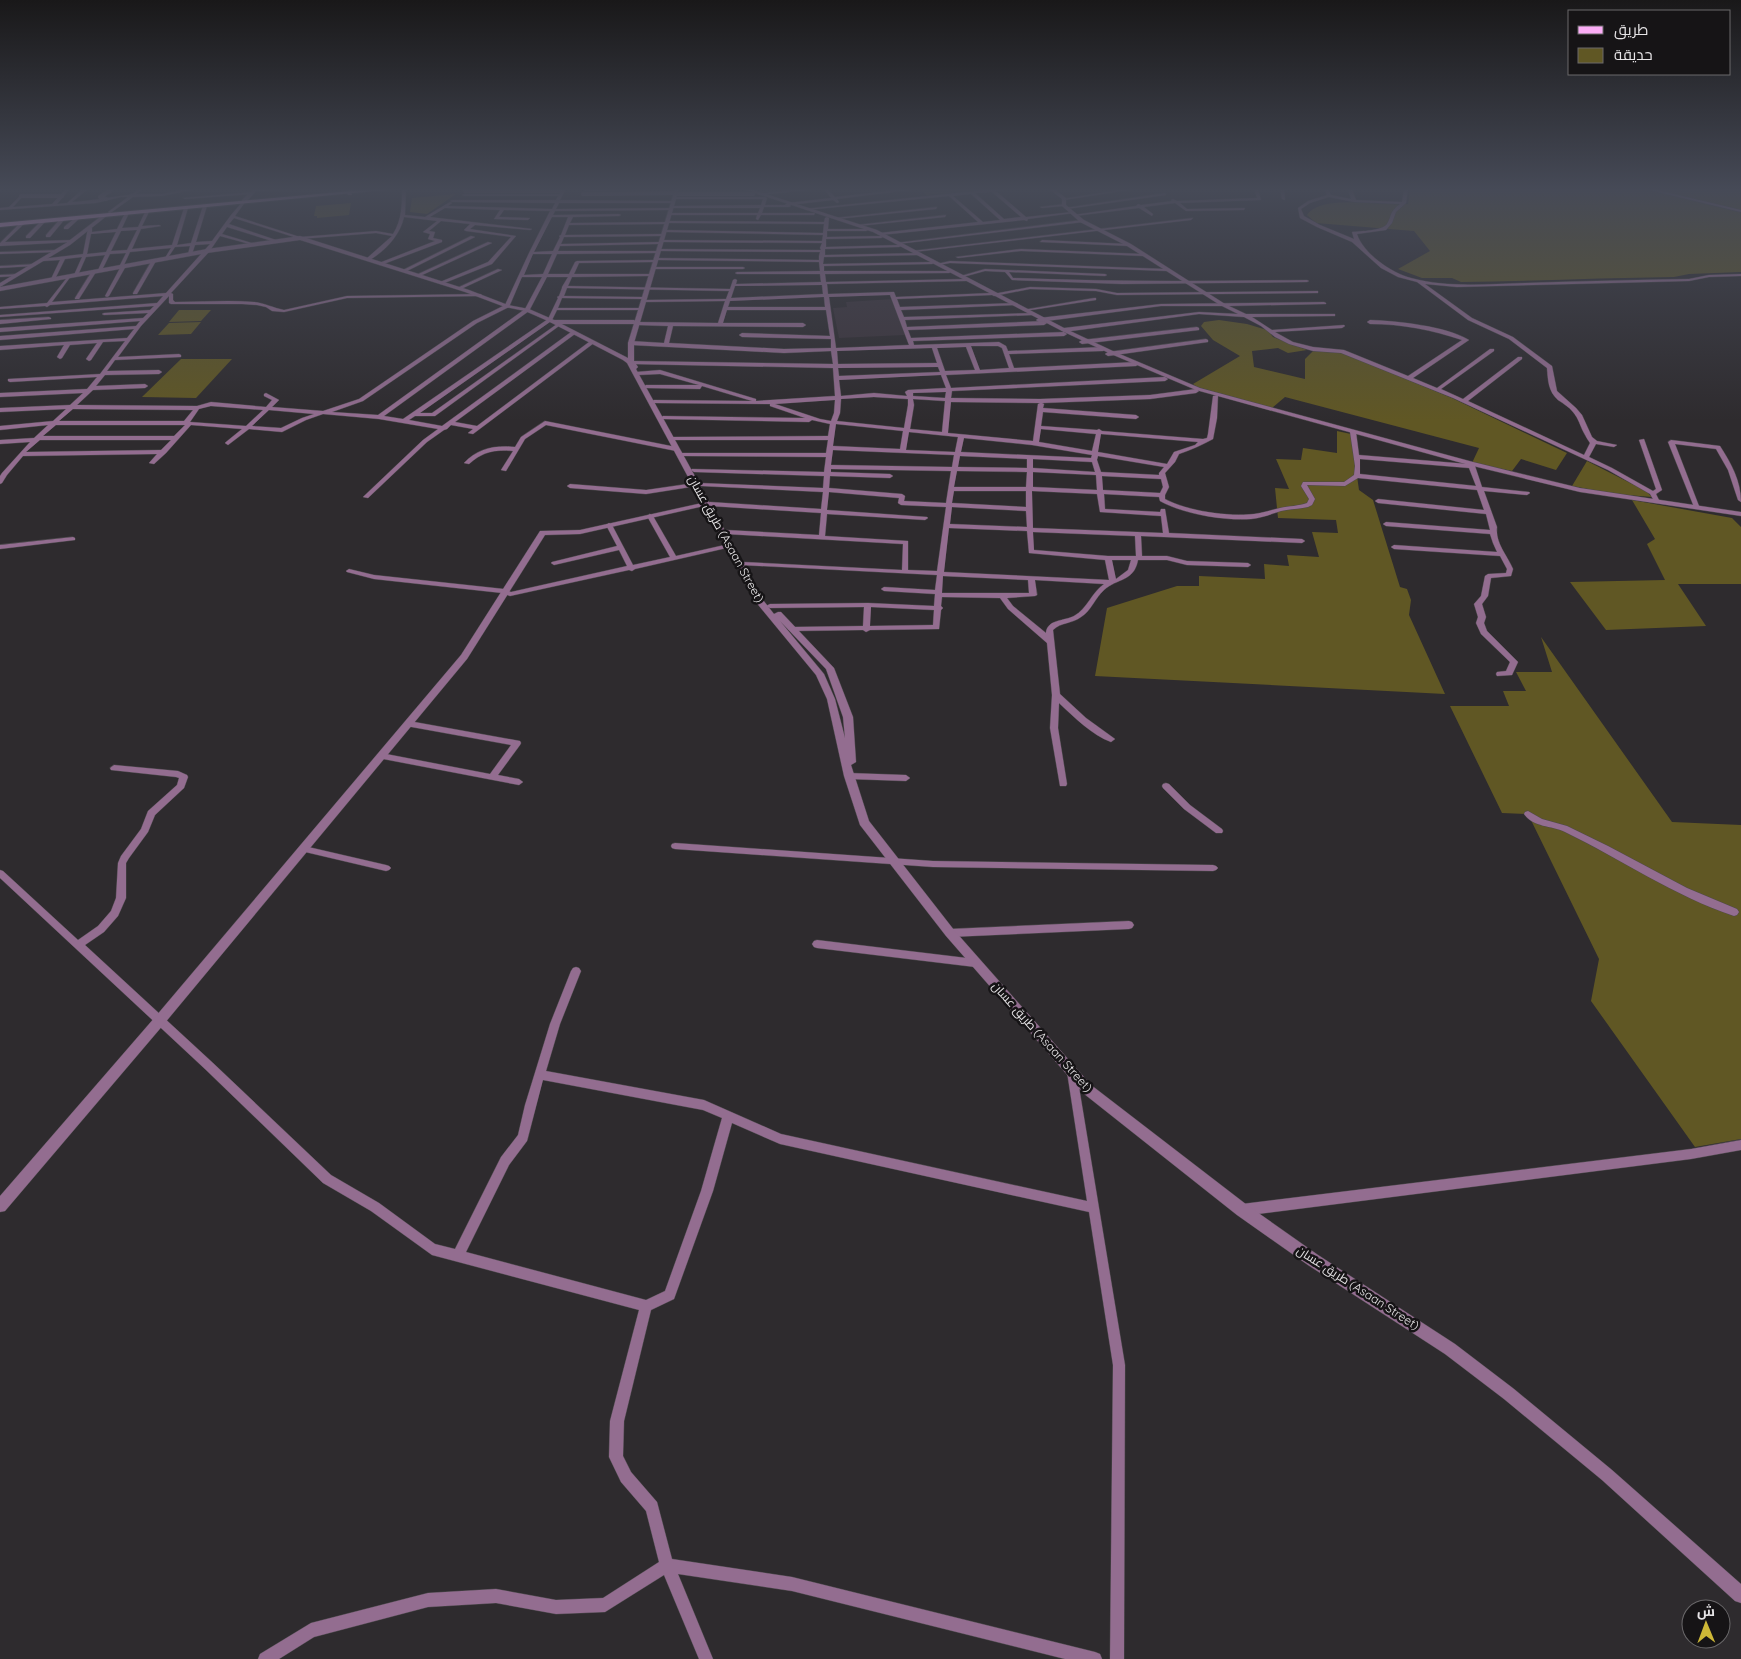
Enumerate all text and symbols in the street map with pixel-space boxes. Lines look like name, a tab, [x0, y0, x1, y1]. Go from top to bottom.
legend	[1568, 10, 1731, 75]
text: طريق	[1614, 20, 1648, 40]
text: حديقة	[1614, 45, 1653, 64]
street label: طريق عسان (Asaan Street)	[685, 473, 768, 605]
street label: طريق عسان (Asaan Street)	[989, 978, 1096, 1095]
street label: طريق عسان (Asaan Street)	[1294, 1242, 1422, 1333]
north arrow	[1681, 1599, 1731, 1649]
text: ش	[1697, 1602, 1715, 1620]

